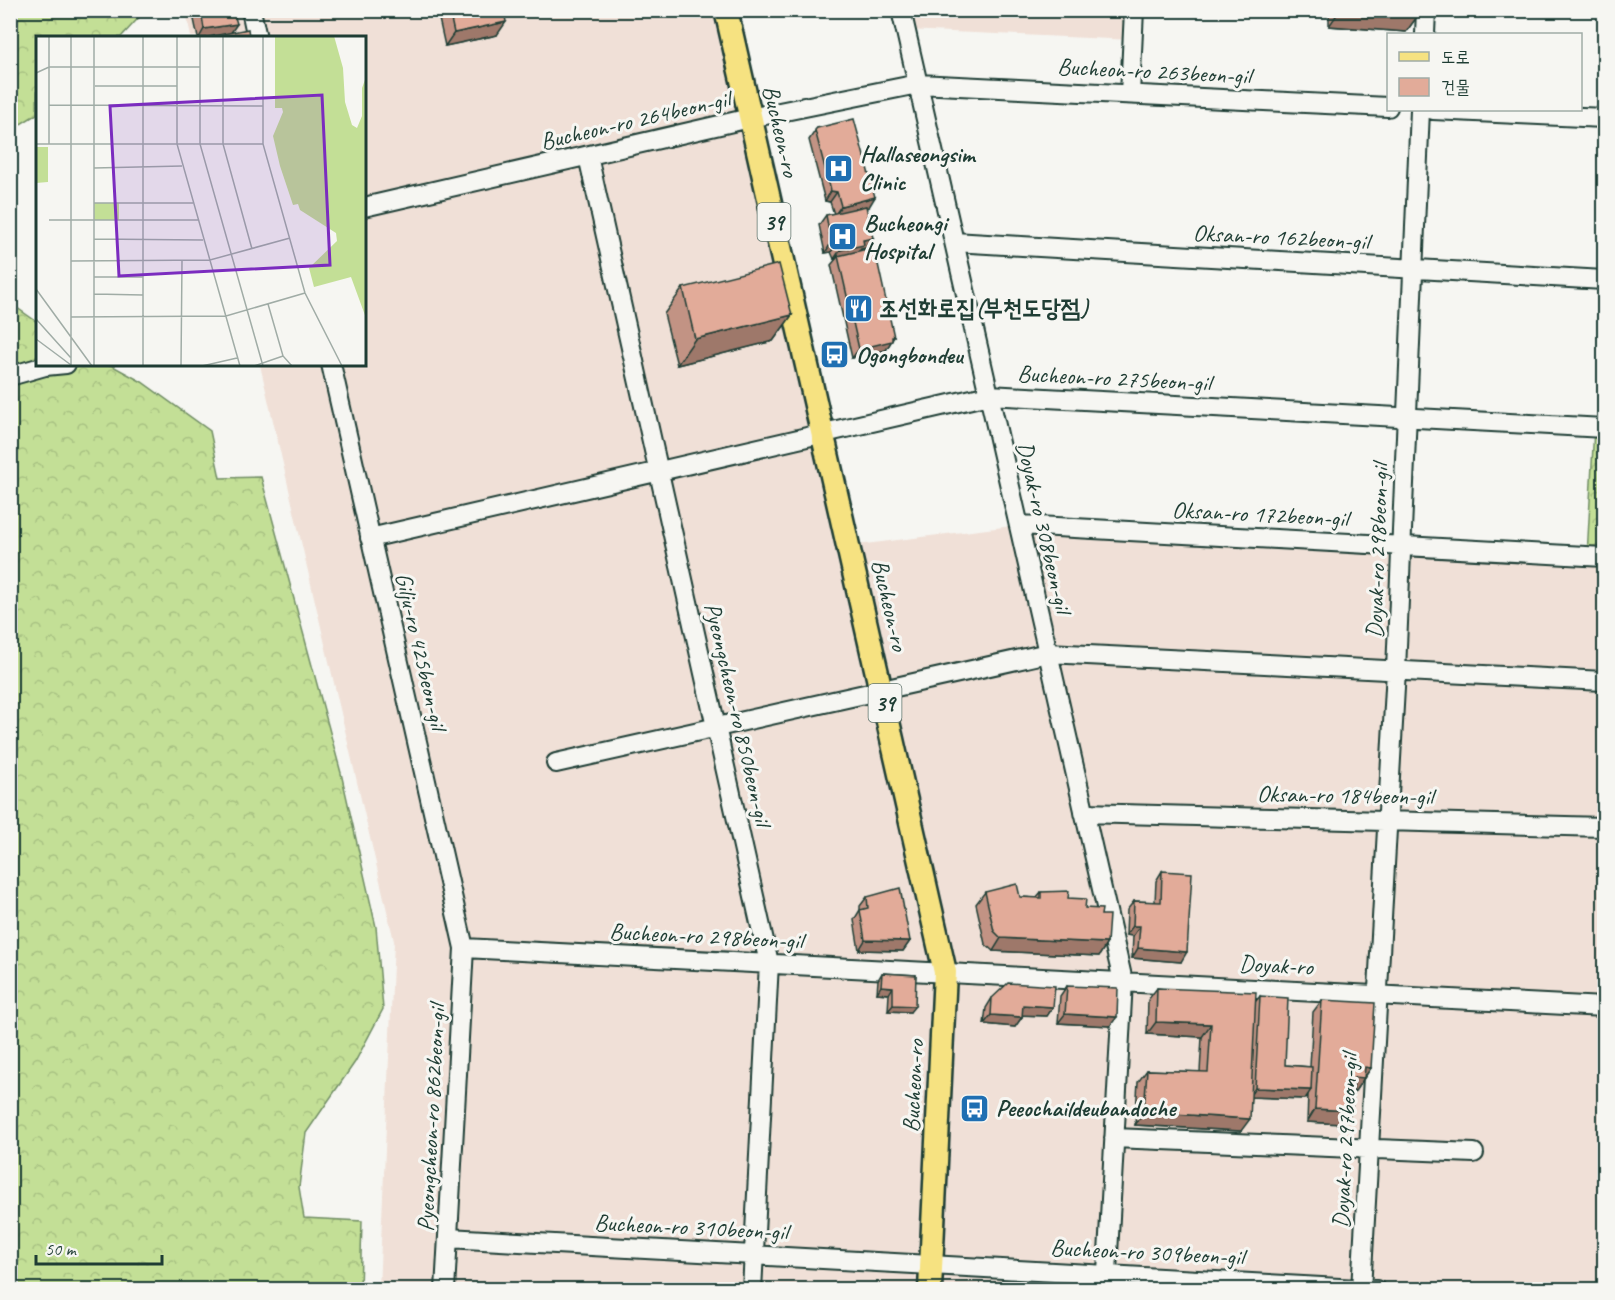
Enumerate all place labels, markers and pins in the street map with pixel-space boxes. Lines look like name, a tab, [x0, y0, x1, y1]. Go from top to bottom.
place label: Hallaseongsim Clinic	[860, 139, 977, 197]
hospital icon: Hallaseongsim Clinic	[823, 152, 855, 184]
place label: Bucheongi Hospital	[864, 208, 950, 266]
hospital icon: Bucheongi Hospital	[827, 221, 859, 253]
restaurant icon: 조선화로집(부천도당점)	[842, 292, 874, 324]
place label: 조선화로집(부천도당점)	[879, 293, 1090, 323]
bus stop icon: Ogongbondeu	[819, 339, 851, 371]
place label: Ogongbondeu	[856, 340, 965, 370]
bus stop icon: Peeochaildeubandoche	[959, 1092, 991, 1124]
place label: Peeochaildeubandoche	[996, 1093, 1177, 1123]

